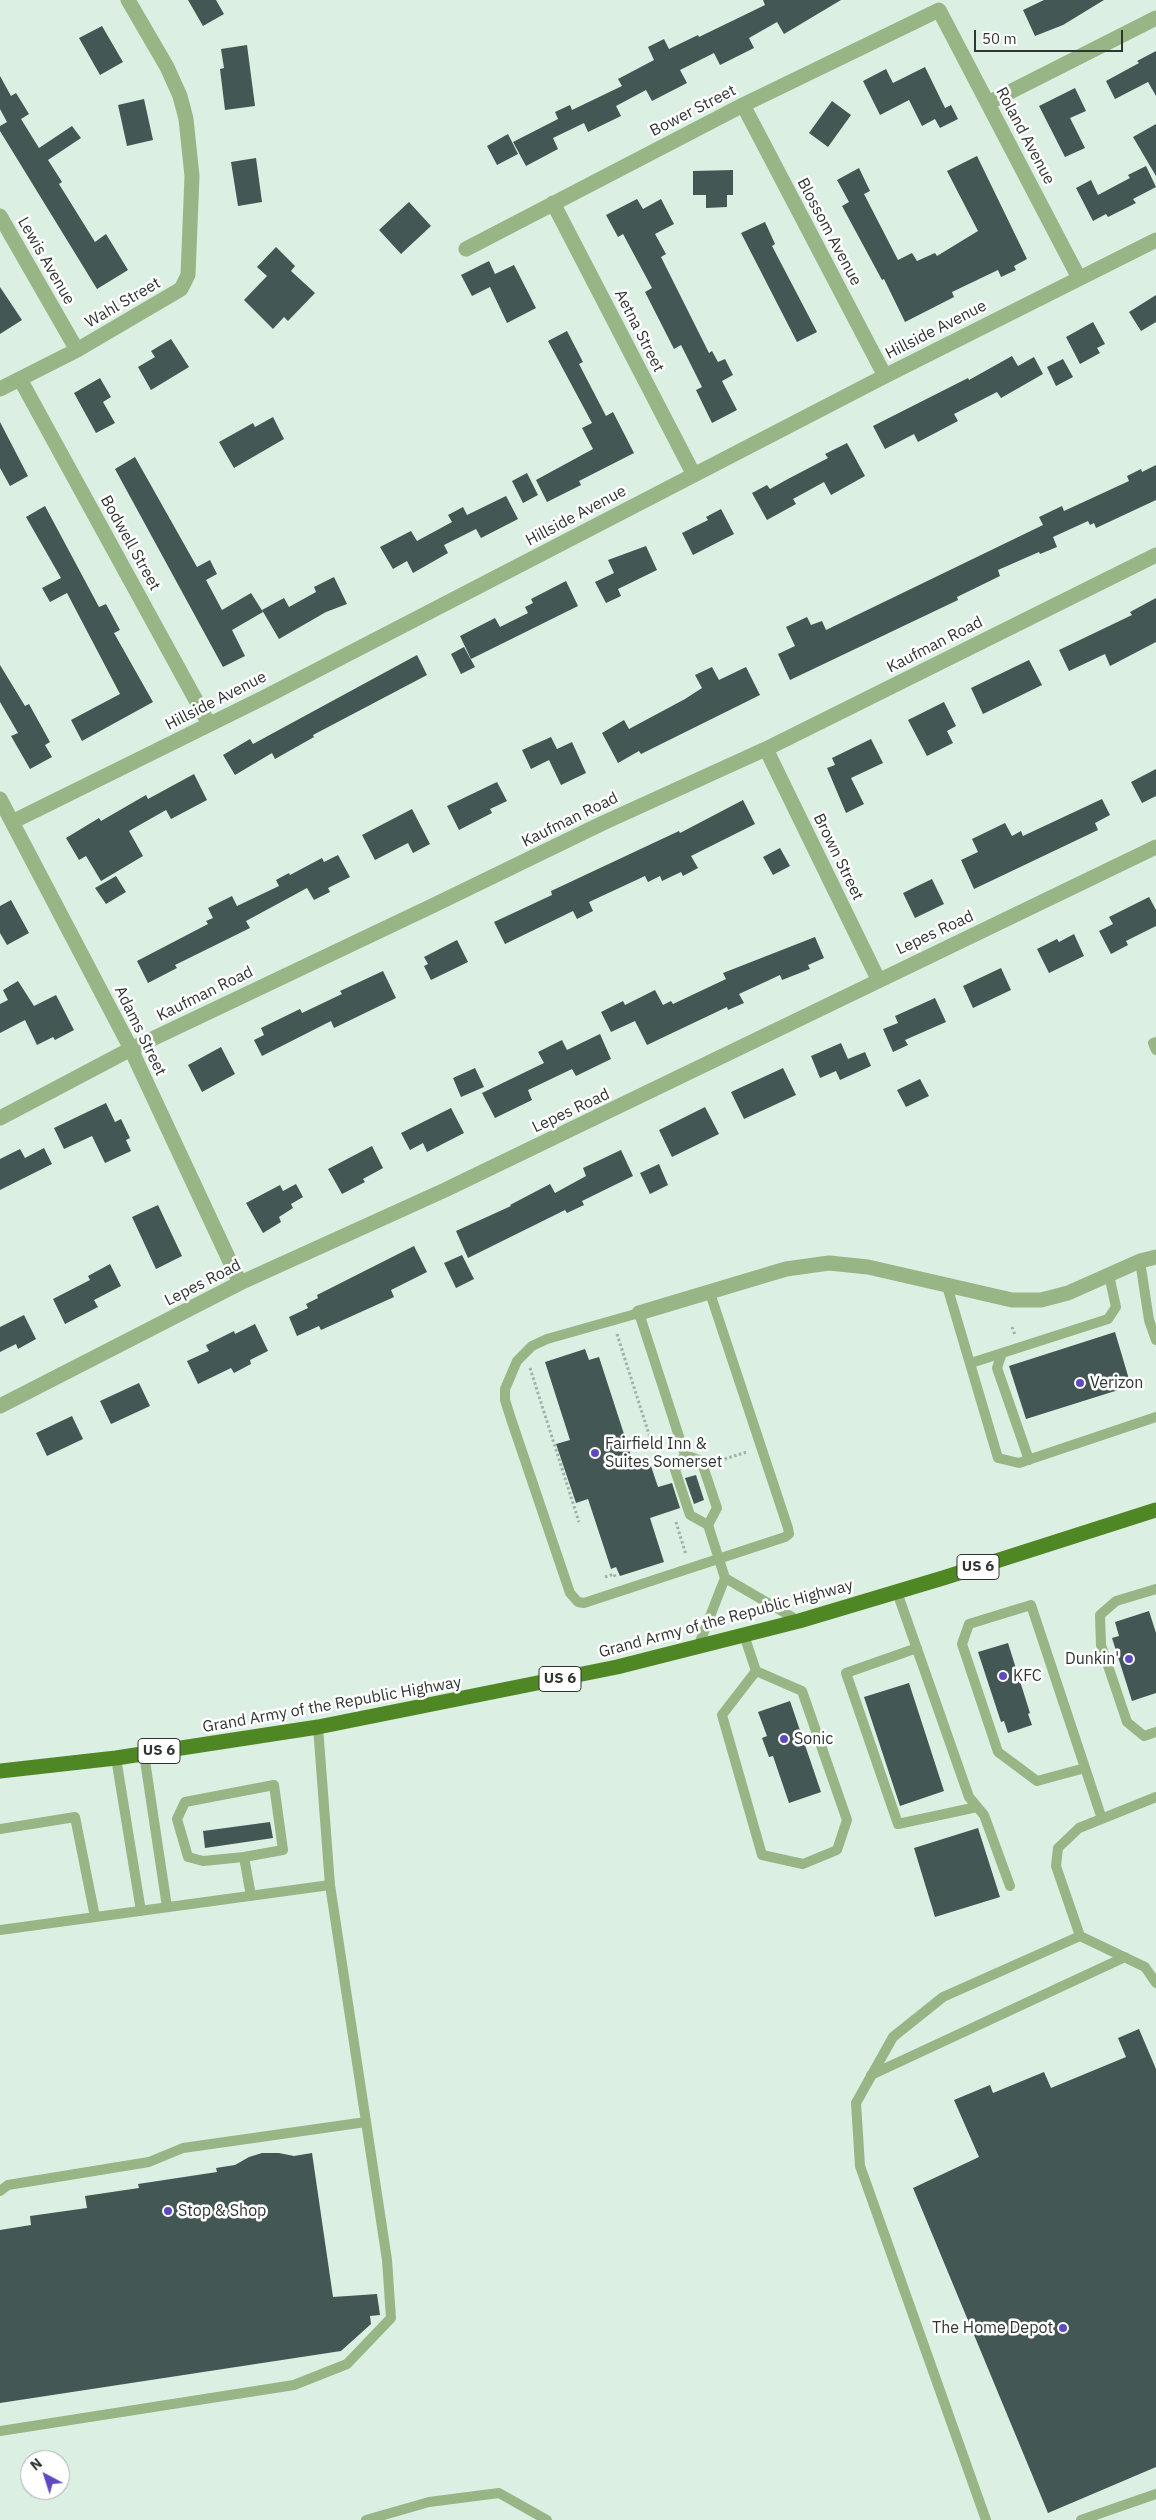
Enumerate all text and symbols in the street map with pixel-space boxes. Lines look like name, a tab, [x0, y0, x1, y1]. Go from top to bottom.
scale bar	[976, 20, 1125, 52]
text: 50 m	[982, 29, 1017, 48]
street label: Bower Street	[647, 81, 739, 141]
street label: Roland Avenue	[991, 84, 1059, 188]
street label: Blossom Avenue	[793, 175, 865, 289]
street label: Lewis Avenue	[13, 214, 79, 308]
street label: Wahl Street	[82, 274, 164, 332]
street label: Aetna Street	[610, 287, 668, 375]
street label: Hillside Avenue	[882, 296, 990, 364]
street label: Hillside Avenue	[522, 481, 630, 551]
street label: Bodwell Street	[96, 492, 164, 594]
street label: Kaufman Road	[884, 613, 986, 677]
street label: Hillside Avenue	[162, 667, 270, 735]
street label: Kaufman Road	[519, 788, 621, 852]
street label: Brown Street	[809, 810, 867, 904]
street label: Lepes Road	[893, 907, 977, 959]
street label: Kaufman Road	[154, 962, 256, 1026]
street label: Adams Street	[110, 983, 170, 1079]
street label: Lepes Road	[529, 1085, 613, 1137]
street label: Lepes Road	[162, 1256, 244, 1310]
place label: Verizon	[1090, 1373, 1143, 1393]
marker: Verizon	[1074, 1377, 1086, 1389]
place label: Fairfield Inn & Suites Somerset	[605, 1434, 722, 1472]
marker: Fairfield Inn & Suites Somerset	[589, 1447, 601, 1459]
road number: US 6	[957, 1554, 999, 1580]
street label: Grand Army of the Republic Highway	[597, 1576, 855, 1662]
place label: Dunkin'	[1065, 1649, 1119, 1669]
marker: Dunkin'	[1123, 1653, 1135, 1665]
road number: US 6	[539, 1666, 581, 1692]
place label: KFC	[1013, 1666, 1042, 1686]
marker: KFC	[997, 1670, 1009, 1682]
street label: Grand Army of the Republic Highway	[201, 1673, 463, 1737]
place label: Sonic	[794, 1729, 833, 1749]
marker: Sonic	[778, 1733, 790, 1745]
road number: US 6	[138, 1738, 180, 1764]
place label: Stop & Shop	[178, 2201, 266, 2221]
marker: Stop & Shop	[162, 2205, 174, 2217]
place label: The Home Depot	[932, 2318, 1053, 2338]
marker: The Home Depot	[1057, 2322, 1069, 2334]
north arrow	[20, 2450, 70, 2500]
text: N	[26, 2454, 46, 2474]

